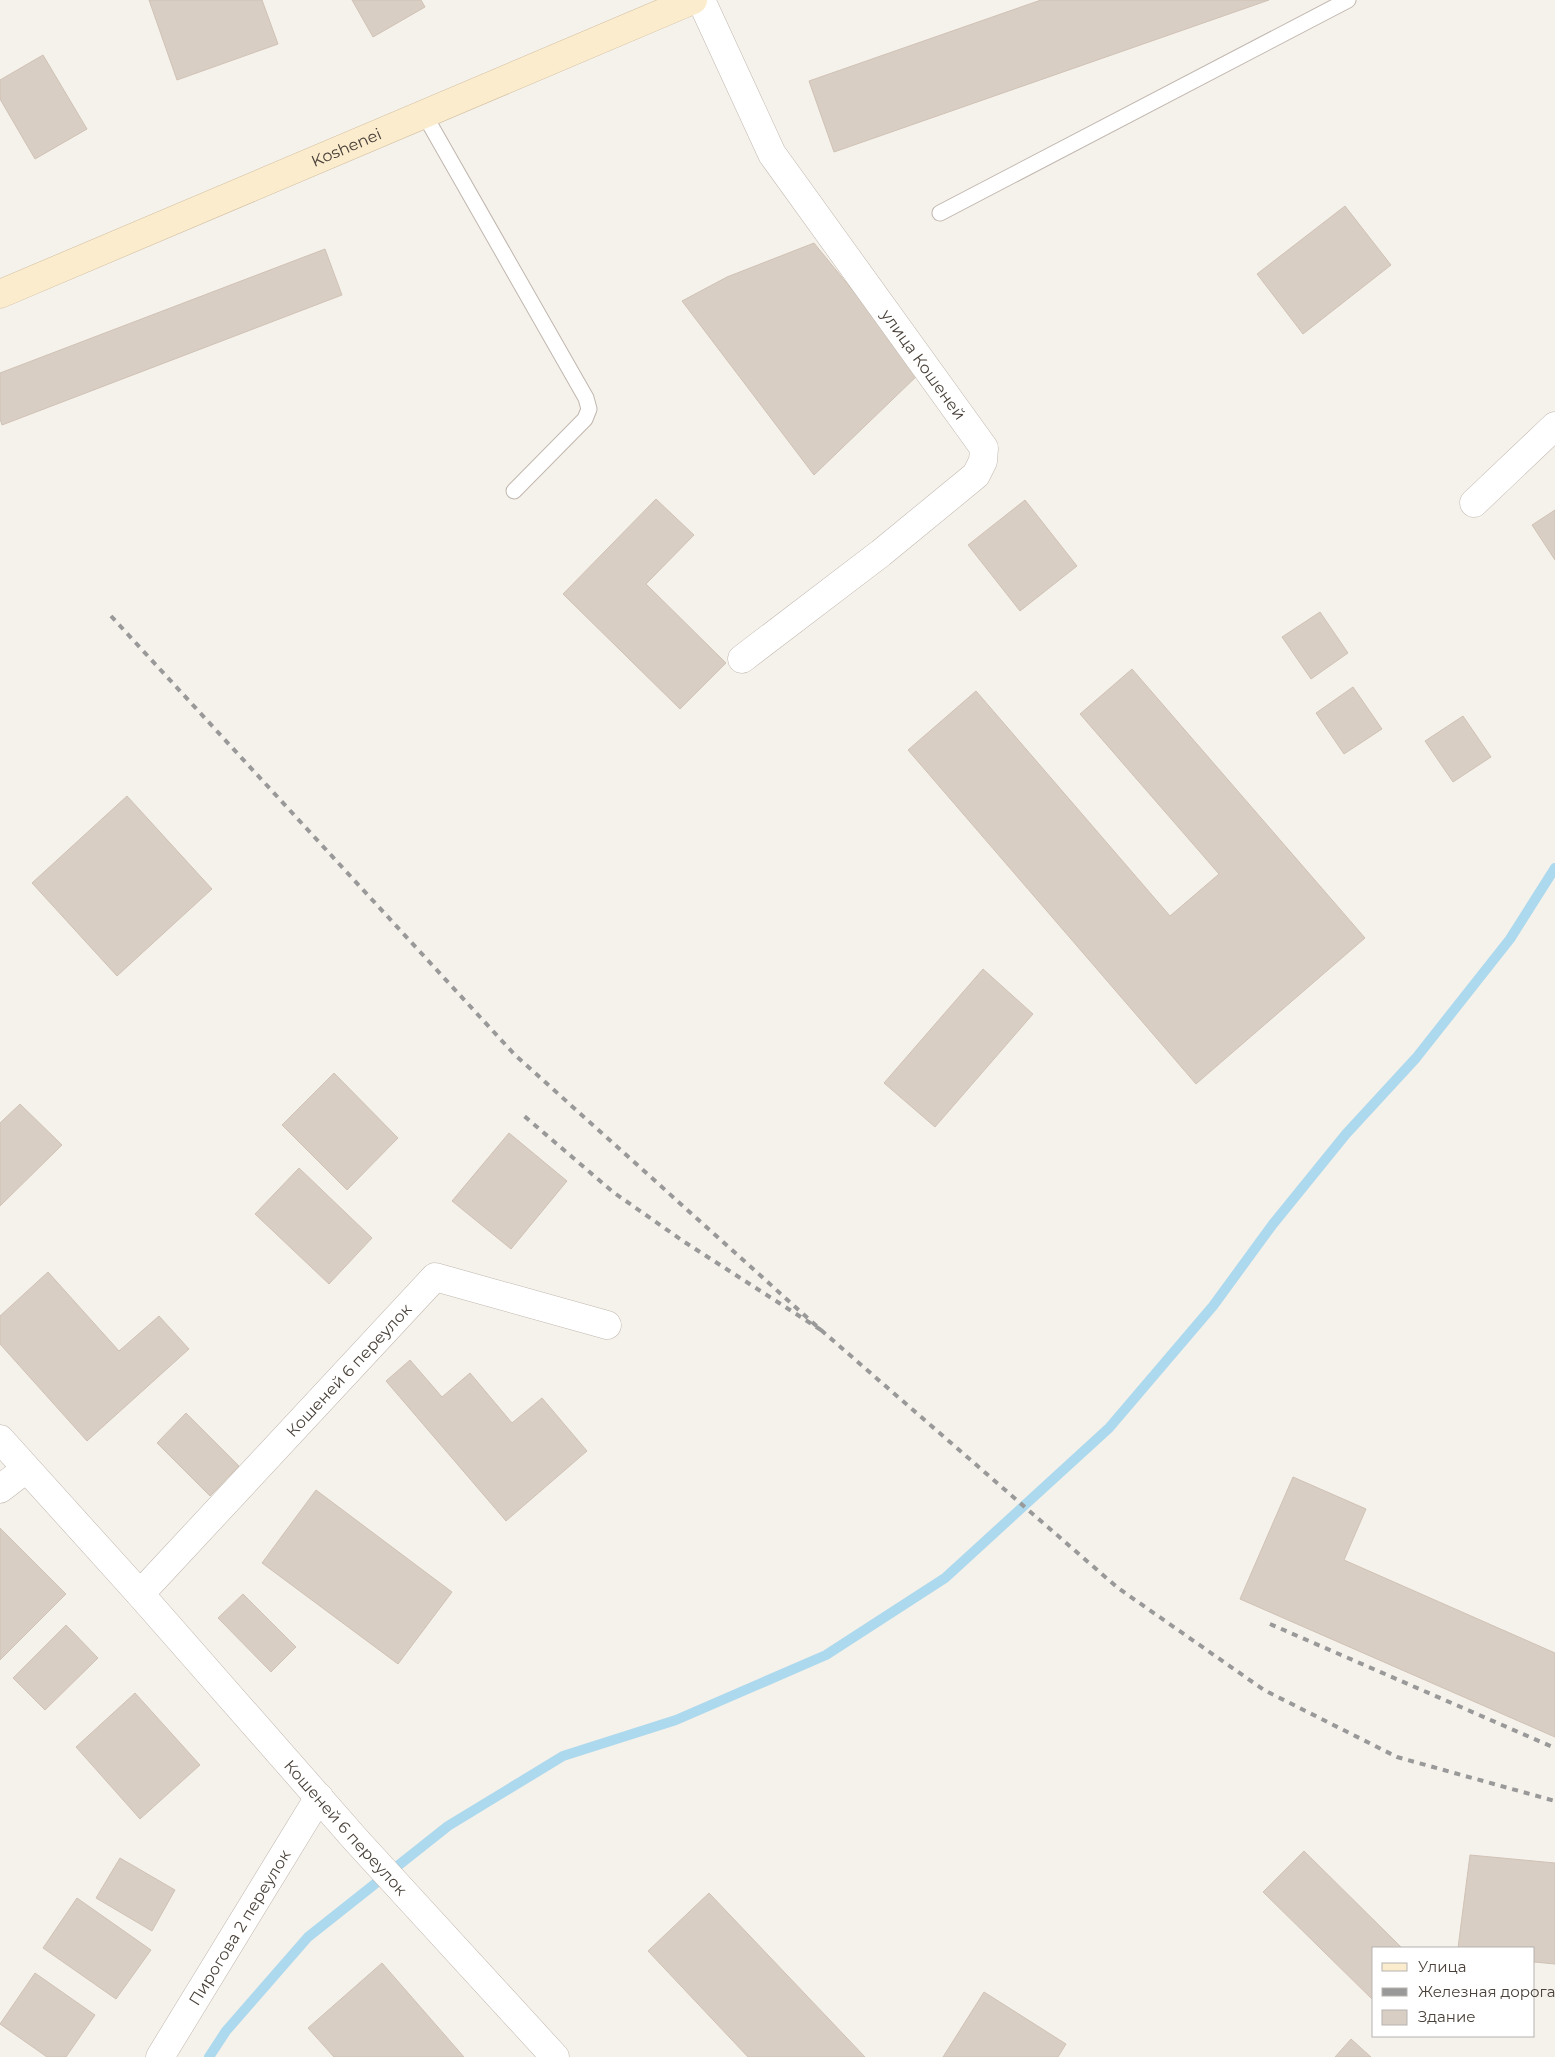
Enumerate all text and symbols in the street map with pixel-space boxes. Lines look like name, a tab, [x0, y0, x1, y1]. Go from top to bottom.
street label: Koshenei	[308, 124, 384, 170]
street label: улица Кошеней	[877, 305, 970, 423]
street label: Кошеней 6 переулок	[282, 1299, 416, 1441]
street label: Кошеней 6 переулок	[280, 1756, 412, 1900]
street label: Пирогова 2 переулок	[185, 1845, 294, 2009]
legend	[1372, 1947, 1535, 2037]
text: Улица	[1418, 1957, 1466, 1976]
text: Железная дорога	[1418, 1982, 1555, 2001]
text: Здание	[1418, 2007, 1476, 2026]

